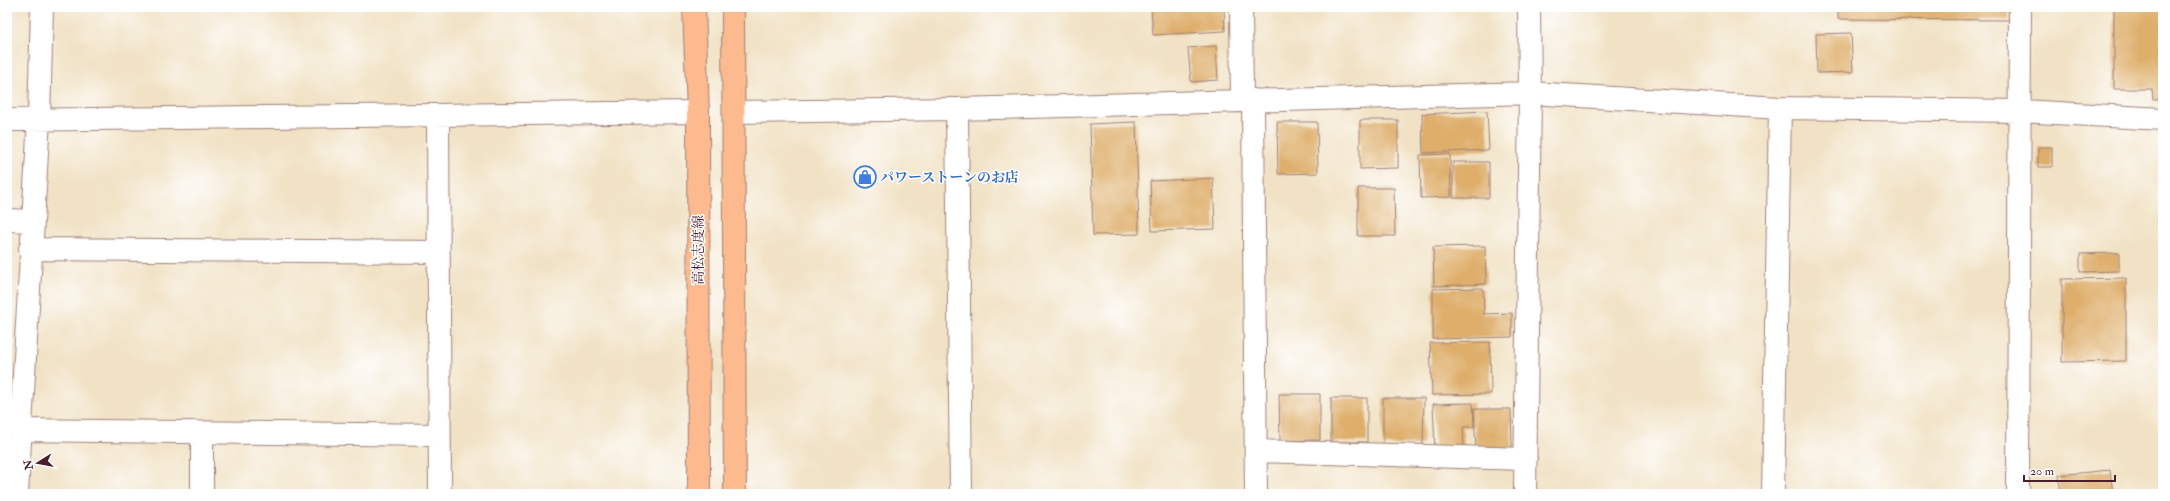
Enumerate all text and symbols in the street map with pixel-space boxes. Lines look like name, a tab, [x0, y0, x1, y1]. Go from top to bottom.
shop icon: パワーストーンのお店	[852, 164, 878, 190]
place label: パワーストーンのお店	[880, 169, 1019, 186]
street label: 高松志度線	[690, 215, 707, 285]
north arrow	[18, 443, 58, 483]
scale bar	[2024, 457, 2115, 483]
text: N	[21, 458, 36, 472]
text: 20 m	[2030, 464, 2055, 479]

